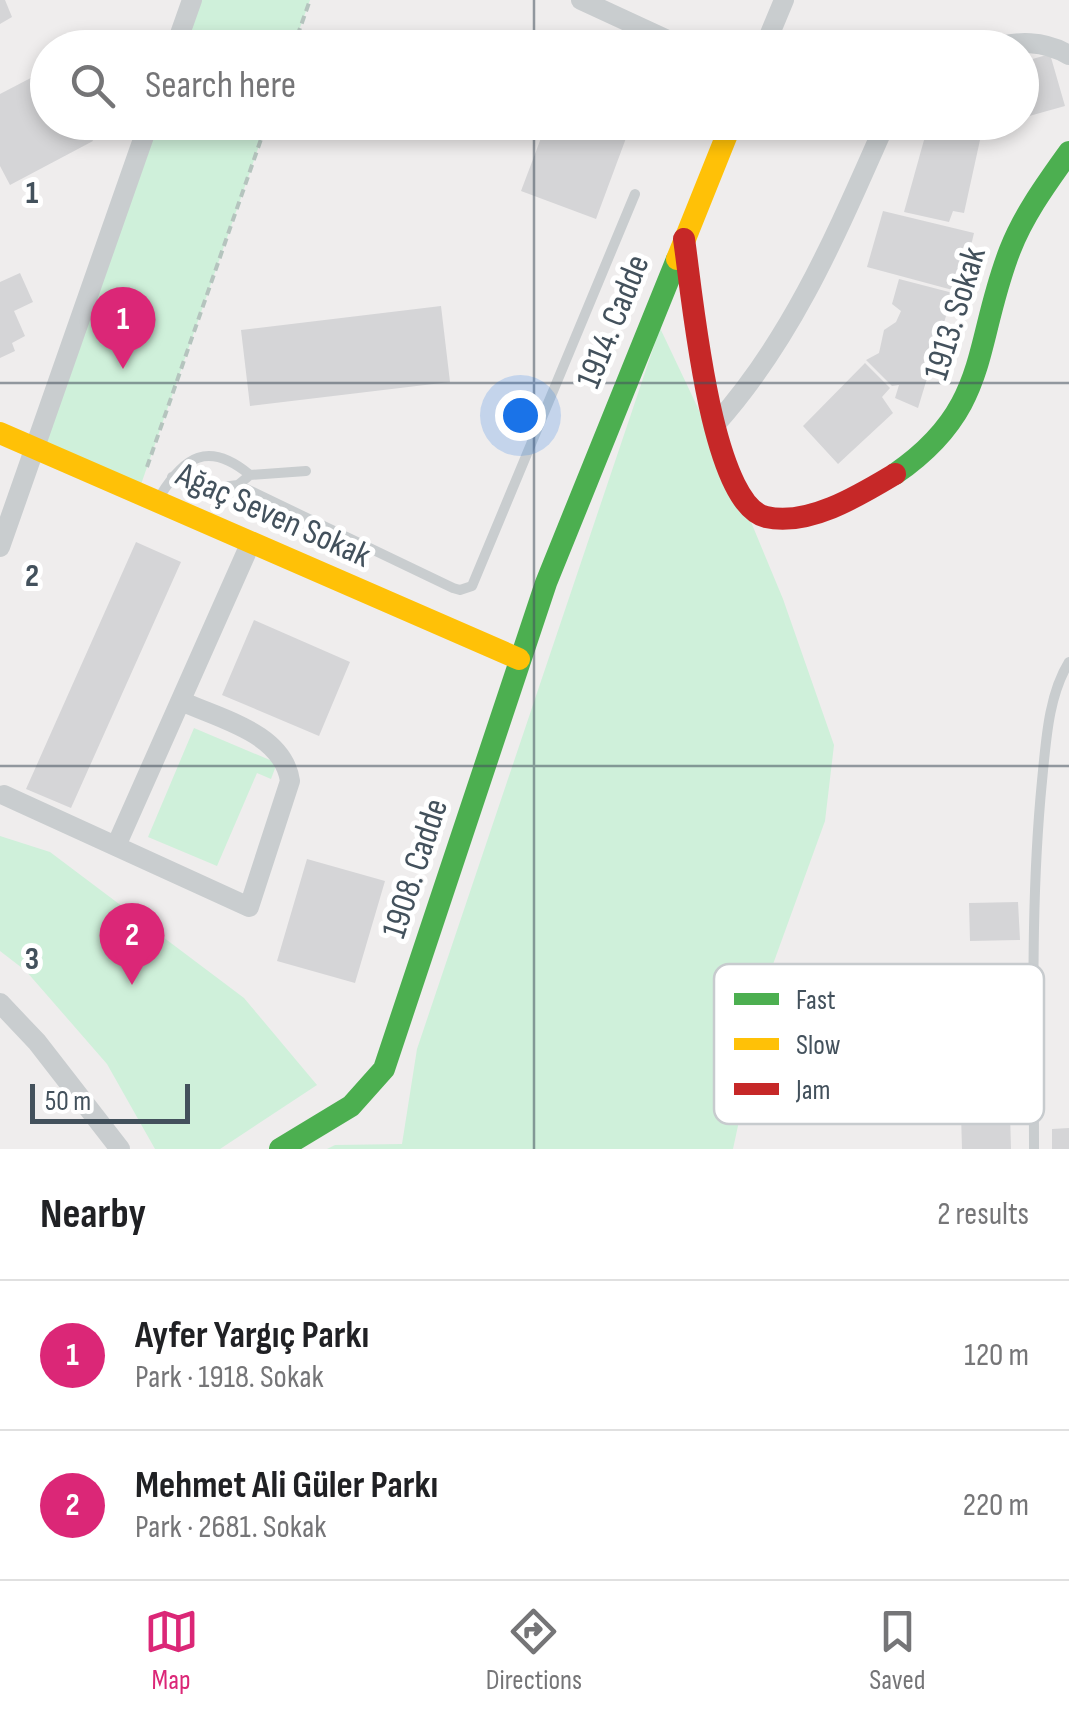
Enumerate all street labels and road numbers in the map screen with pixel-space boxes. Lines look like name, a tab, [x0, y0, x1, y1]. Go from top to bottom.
street label: 1913. Sokak	[915, 241, 996, 385]
street label: 1914. Cadde	[567, 249, 660, 394]
street label: Ağaç Seven Sokak	[169, 453, 378, 578]
street label: 1908. Cadde	[373, 793, 458, 944]

